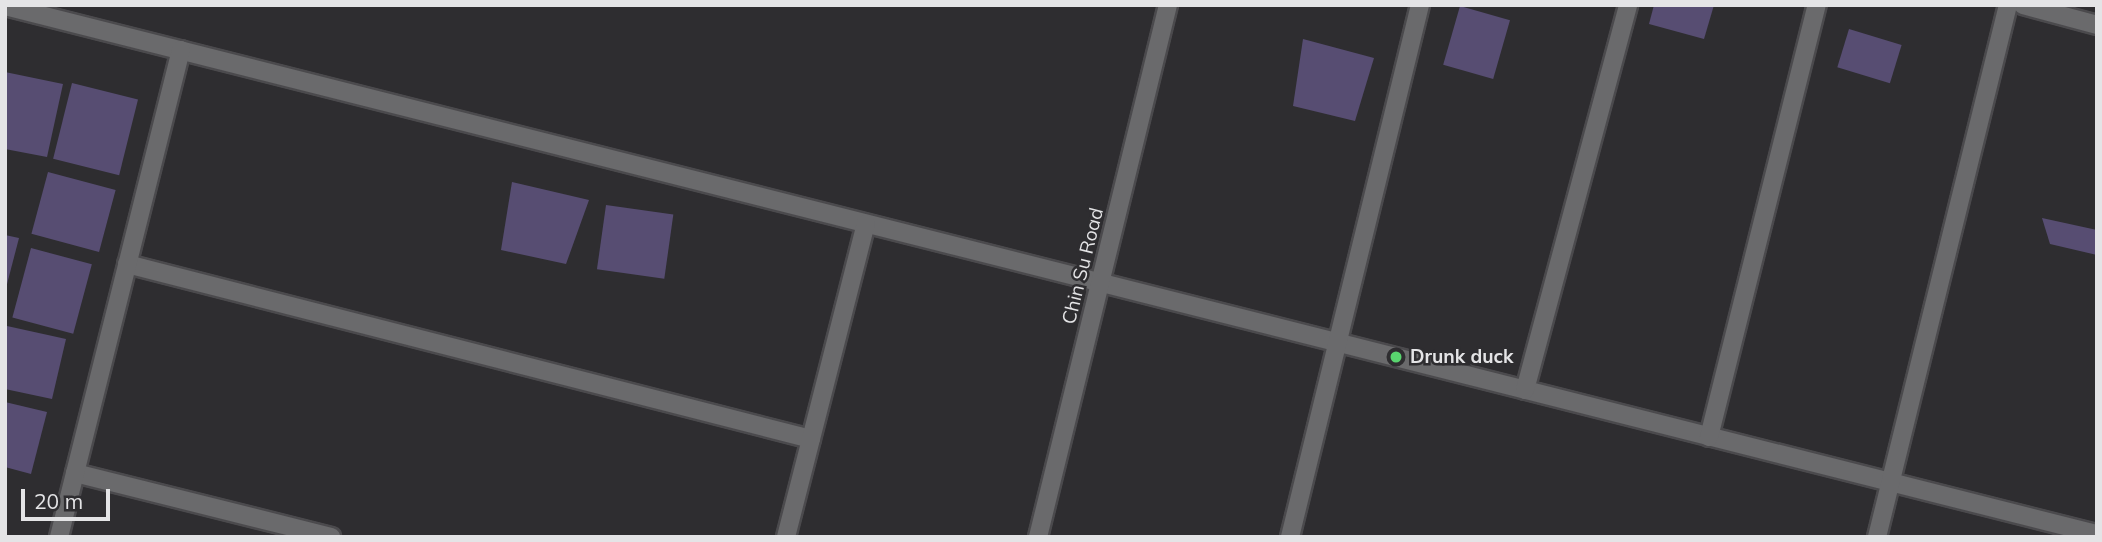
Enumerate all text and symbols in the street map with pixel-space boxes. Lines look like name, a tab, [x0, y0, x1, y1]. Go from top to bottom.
street label: Chin Su Road	[1058, 205, 1108, 327]
place label: Drunk duck	[1410, 346, 1514, 368]
marker: Drunk duck	[1388, 349, 1404, 365]
scale bar	[24, 476, 114, 520]
text: 20 m	[34, 488, 83, 514]

